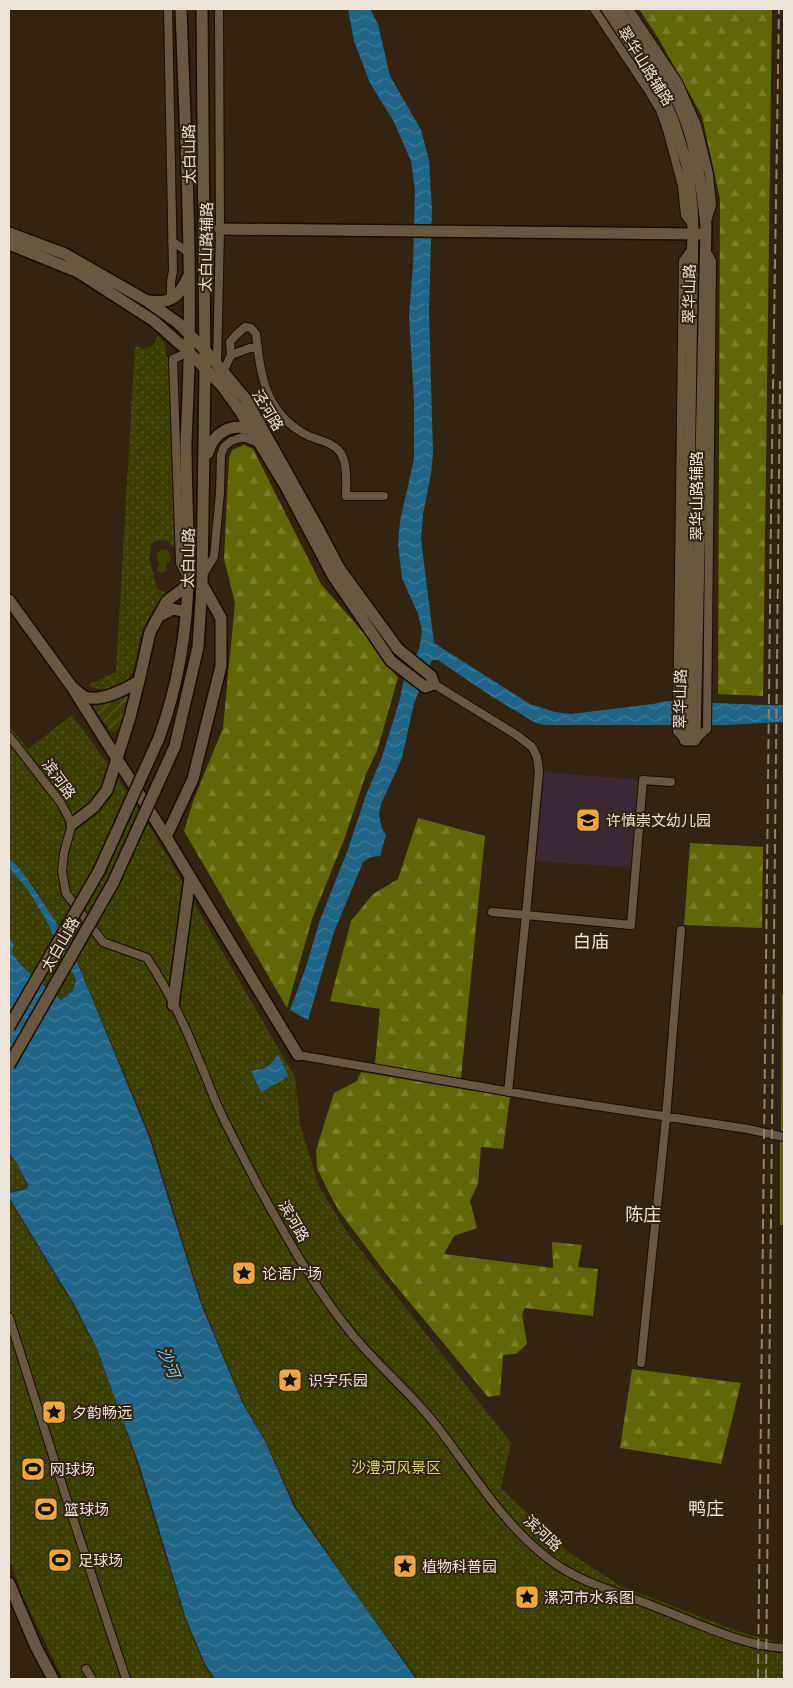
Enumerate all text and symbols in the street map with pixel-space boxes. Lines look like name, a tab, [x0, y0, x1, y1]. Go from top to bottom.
street label: 翠华山路辅路	[614, 23, 678, 109]
street label: 太白山路	[179, 124, 199, 184]
street label: 太白山路辅路	[196, 202, 216, 292]
street label: 翠华山路	[679, 264, 699, 324]
street label: 泾河路	[248, 386, 288, 434]
street label: 翠华山路辅路	[687, 451, 706, 541]
street label: 太白山路	[178, 528, 198, 588]
street label: 翠华山路	[670, 669, 690, 729]
street label: 滨河路	[38, 755, 80, 803]
school or university icon: 许慎崇文幼儿园	[575, 807, 601, 833]
place label: 许慎崇文幼儿园	[606, 811, 711, 830]
street label: 太白山路	[37, 913, 83, 975]
district label: 白庙	[573, 930, 609, 953]
street label: 滨河路	[275, 1197, 313, 1245]
district label: 陈庄	[625, 1203, 661, 1226]
place icon: 论语广场	[231, 1260, 257, 1286]
place label: 论语广场	[262, 1264, 322, 1283]
water label: 沙河	[154, 1343, 185, 1383]
place icon: 识字乐园	[277, 1367, 303, 1393]
place label: 识字乐园	[308, 1371, 368, 1390]
place icon: 夕韵畅远	[41, 1399, 67, 1425]
place label: 夕韵畅远	[72, 1403, 132, 1422]
sports icon: 网球场	[20, 1456, 46, 1482]
park label: 沙澧河风景区	[351, 1458, 441, 1477]
place label: 网球场	[50, 1460, 95, 1479]
sports icon: 篮球场	[33, 1496, 59, 1522]
district label: 鸭庄	[688, 1497, 724, 1520]
place label: 篮球场	[64, 1500, 109, 1519]
street label: 滨河路	[520, 1511, 566, 1555]
sports icon: 足球场	[47, 1547, 73, 1573]
place label: 足球场	[78, 1551, 123, 1570]
place icon: 植物科普园	[392, 1553, 418, 1579]
place label: 植物科普园	[422, 1557, 497, 1576]
place icon: 漯河市水系图	[514, 1584, 540, 1610]
place label: 漯河市水系图	[544, 1588, 634, 1607]

